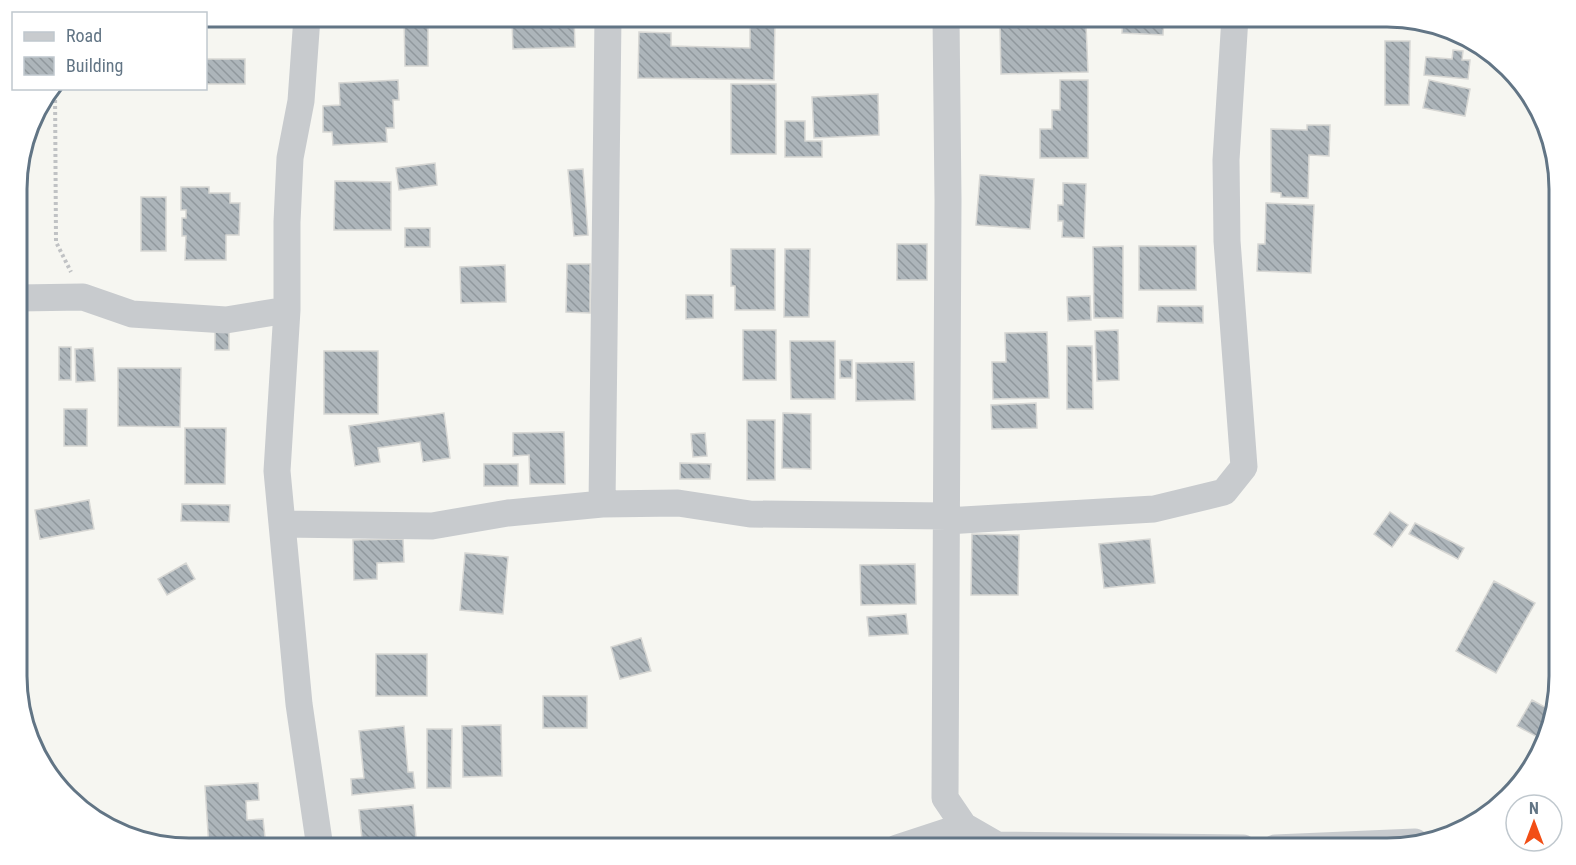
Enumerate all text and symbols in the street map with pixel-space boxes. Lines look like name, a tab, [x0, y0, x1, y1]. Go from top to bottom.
legend	[12, 12, 207, 90]
text: Road	[66, 25, 102, 46]
text: Building	[66, 55, 123, 76]
north arrow	[1504, 793, 1564, 853]
text: N	[1529, 799, 1539, 818]

